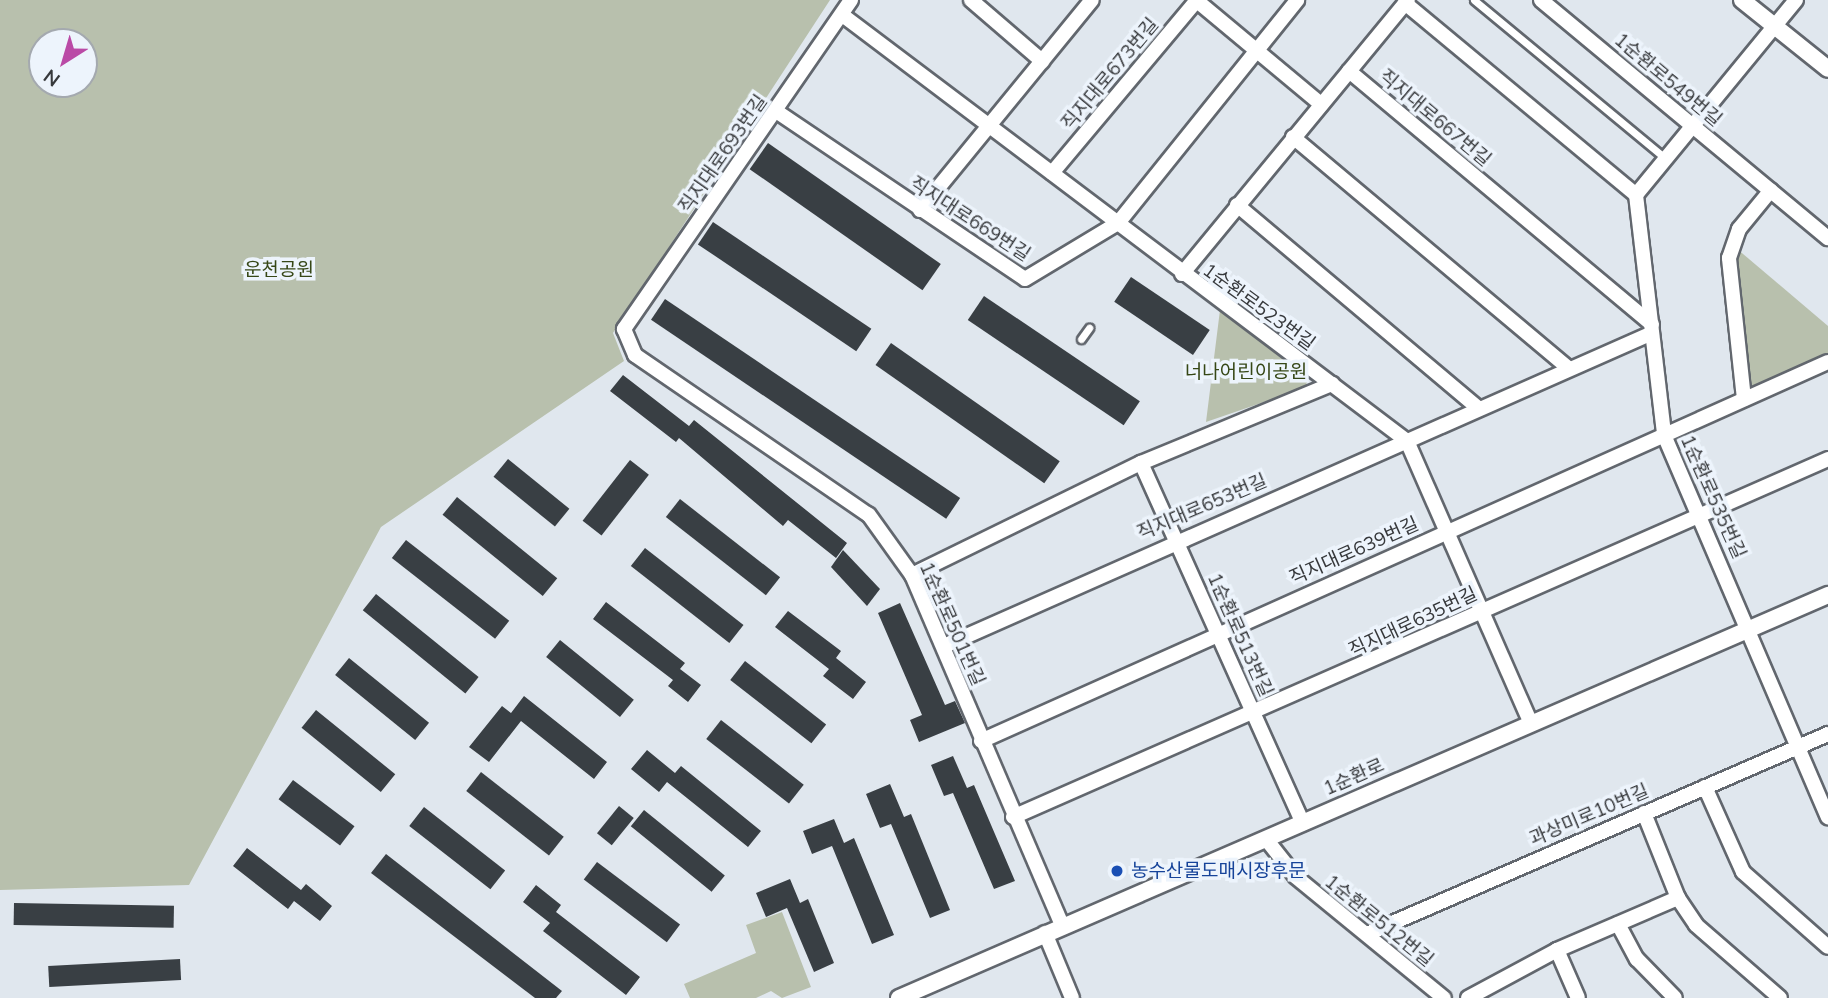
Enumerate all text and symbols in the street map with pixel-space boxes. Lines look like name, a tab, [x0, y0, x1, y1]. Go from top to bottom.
street label: 직지대로673번길	[1057, 13, 1163, 135]
north arrow	[28, 28, 98, 98]
street label: 1순환로549번길	[1610, 29, 1726, 131]
text: N	[39, 64, 65, 92]
street label: 직지대로667번길	[1374, 65, 1496, 171]
street label: 직지대로693번길	[674, 90, 772, 218]
street label: 직지대로669번길	[905, 172, 1035, 266]
park label: 운천공원	[244, 259, 314, 281]
street label: 1순환로523번길	[1198, 259, 1320, 355]
park label: 너나어린이공원	[1185, 361, 1307, 383]
street label: 1순환로535번길	[1676, 432, 1750, 562]
street label: 직지대로653번길	[1134, 469, 1270, 545]
street label: 직지대로639번길	[1286, 512, 1422, 590]
street label: 1순환로501번길	[915, 559, 989, 689]
street label: 1순환로513번길	[1203, 570, 1277, 700]
street label: 직지대로635번길	[1345, 582, 1481, 662]
street label: 1순환로	[1320, 754, 1388, 800]
street label: 과상미로10번길	[1526, 780, 1652, 850]
place label: 농수산물도매시장후문	[1131, 860, 1306, 882]
marker: 농수산물도매시장후문	[1109, 863, 1125, 879]
street label: 1순환로512번길	[1320, 870, 1438, 972]

